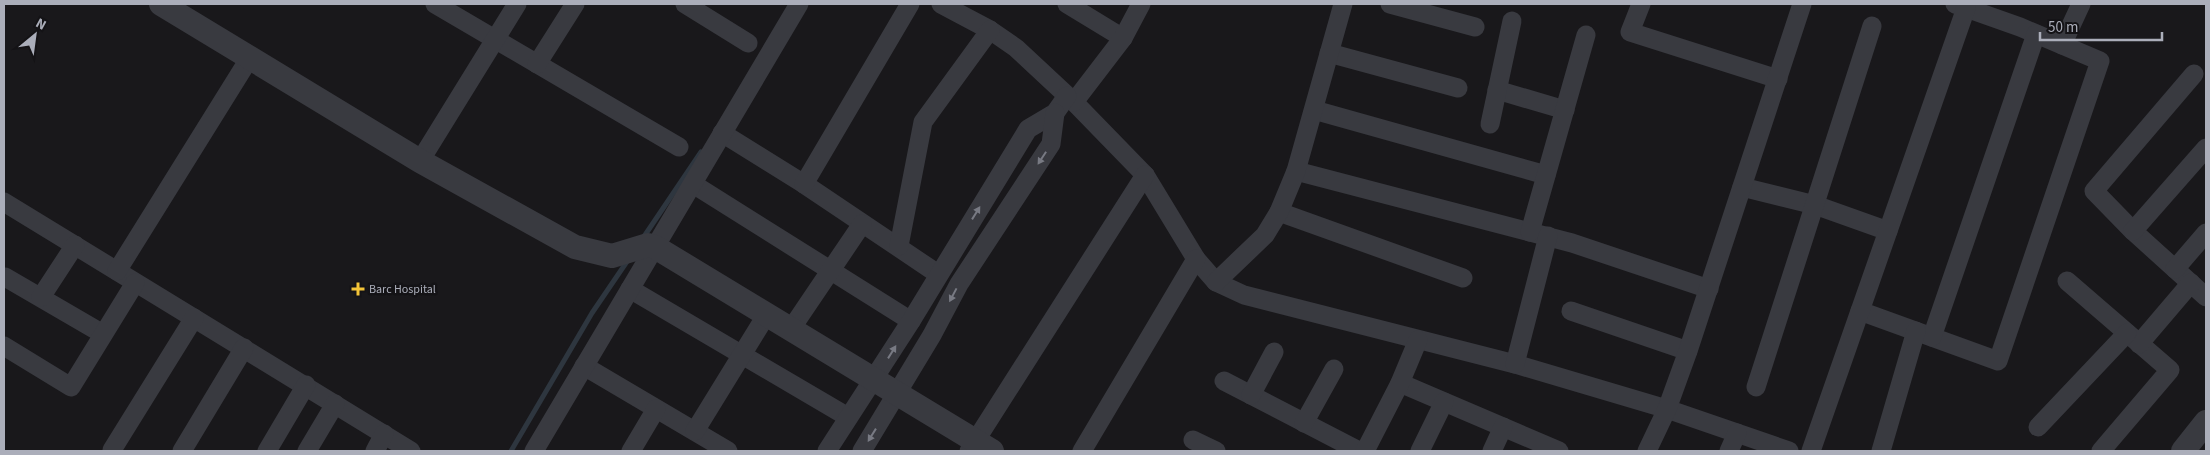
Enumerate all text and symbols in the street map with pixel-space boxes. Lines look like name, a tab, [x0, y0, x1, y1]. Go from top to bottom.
north arrow	[10, 10, 60, 60]
scale bar	[2040, 10, 2162, 42]
text: N	[32, 14, 50, 36]
text: 50 m	[2048, 17, 2078, 38]
one-way arrow	[1037, 152, 1046, 165]
one-way arrow	[972, 206, 981, 219]
place label: Barc Hospital	[369, 281, 436, 298]
marker: Barc Hospital	[351, 282, 365, 296]
one-way arrow	[949, 287, 957, 302]
one-way arrow	[887, 345, 896, 358]
one-way arrow	[867, 428, 876, 442]

